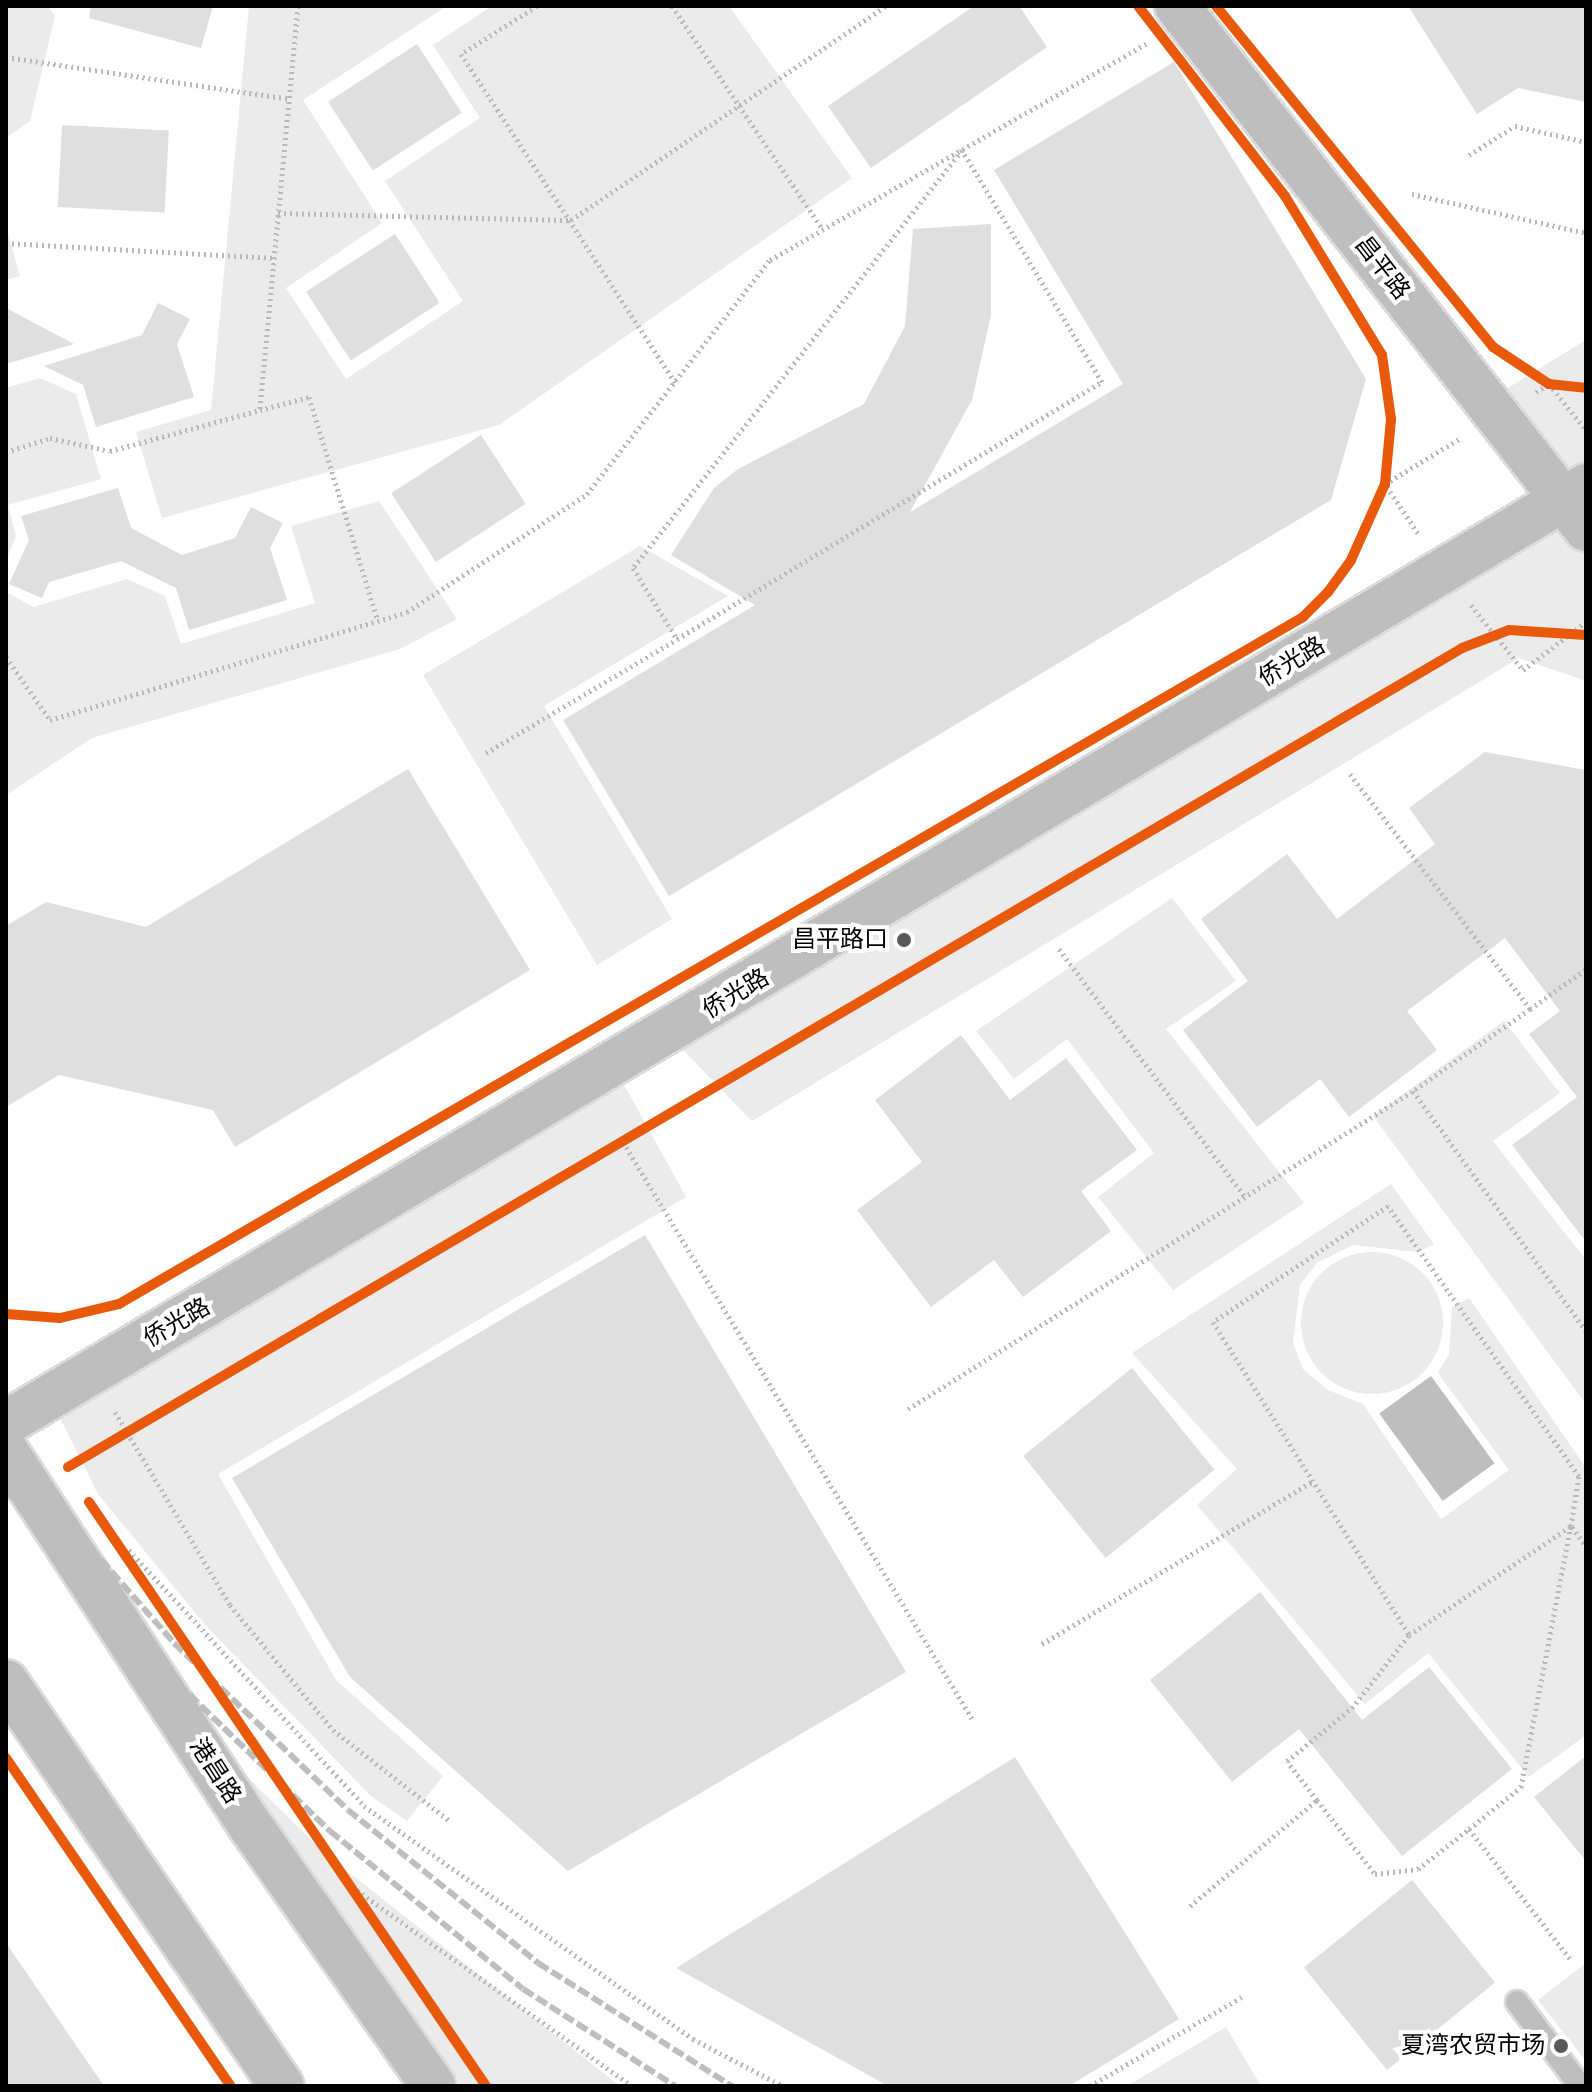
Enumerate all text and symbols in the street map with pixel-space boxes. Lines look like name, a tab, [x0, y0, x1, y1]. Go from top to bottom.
street label: 昌平路	[1348, 231, 1416, 305]
street label: 侨光路	[1254, 631, 1330, 693]
place label: 昌平路口	[792, 926, 888, 954]
marker: 昌平路口	[895, 931, 913, 949]
street label: 侨光路	[698, 963, 774, 1025]
street label: 侨光路	[139, 1293, 215, 1353]
street label: 港昌路	[183, 1733, 247, 1809]
place label: 夏湾农贸市场	[1401, 2032, 1545, 2060]
marker: 夏湾农贸市场	[1552, 2037, 1570, 2055]

